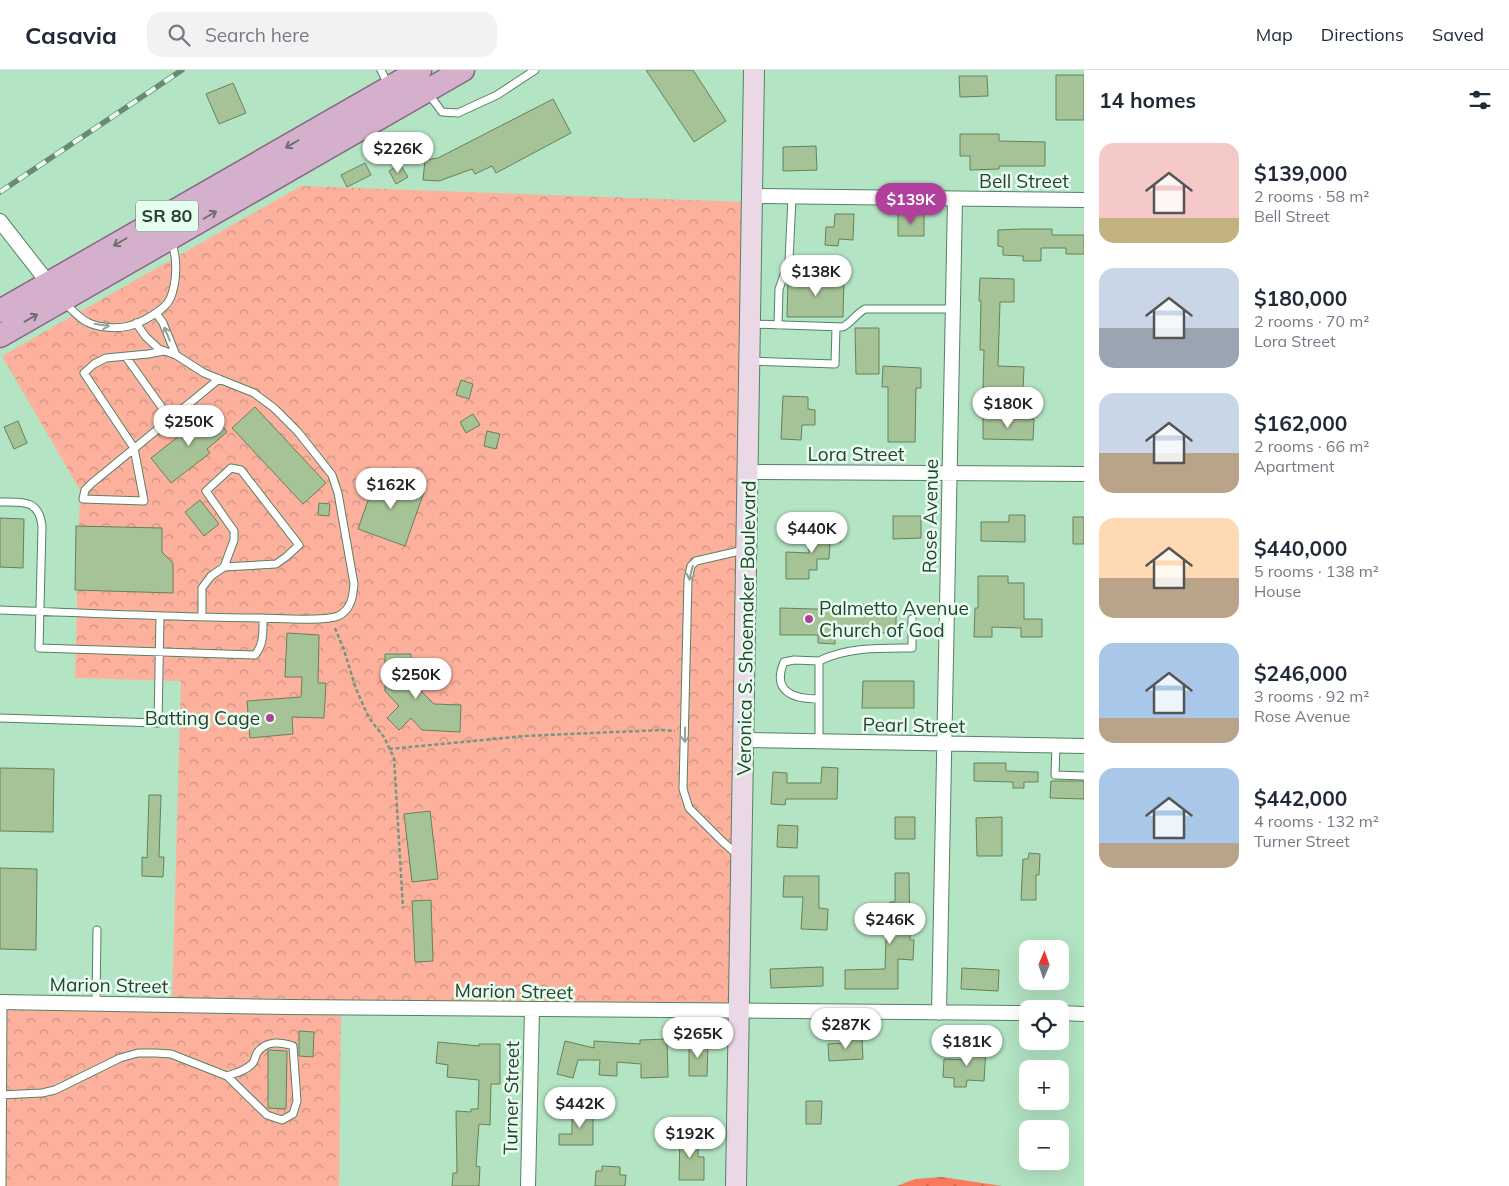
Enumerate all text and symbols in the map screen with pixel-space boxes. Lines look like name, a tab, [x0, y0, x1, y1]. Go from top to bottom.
search box	[147, 12, 497, 57]
text: Casavia	[25, 20, 117, 50]
icon: search	[165, 21, 193, 49]
text: Search here	[205, 23, 309, 47]
text: Map	[1256, 23, 1293, 46]
text: Directions	[1321, 23, 1404, 46]
text: Saved	[1432, 23, 1484, 46]
icon: filters	[1466, 86, 1494, 114]
text: 14 homes	[1099, 87, 1196, 113]
pin: $226K	[363, 132, 433, 174]
text: $226K	[373, 138, 423, 158]
one-way arrow	[284, 139, 299, 149]
text: $139,000	[1254, 160, 1347, 186]
icon: home	[1139, 163, 1199, 223]
street label: Bell Street	[979, 169, 1069, 193]
pin: $139K	[876, 182, 946, 225]
text: 2 rooms · 58 m²	[1254, 186, 1369, 206]
text: $139K	[886, 189, 936, 209]
road number: SR 80	[136, 200, 198, 232]
text: Bell Street	[1254, 206, 1330, 226]
one-way arrow	[203, 209, 217, 219]
one-way arrow	[114, 238, 128, 248]
pin: $138K	[781, 254, 851, 297]
text: $138K	[791, 261, 841, 281]
text: $180,000	[1254, 285, 1347, 311]
icon: home	[1139, 288, 1199, 348]
text: 2 rooms · 70 m²	[1254, 311, 1369, 331]
one-way arrow	[23, 313, 38, 322]
one-way arrow	[94, 321, 110, 331]
one-way arrow	[162, 327, 172, 342]
text: Lora Street	[1254, 331, 1336, 351]
pin: $180K	[973, 386, 1043, 429]
text: $180K	[983, 393, 1033, 413]
pin: $250K	[154, 404, 224, 447]
text: $162,000	[1254, 410, 1347, 436]
text: $250K	[164, 411, 214, 431]
icon: home	[1139, 413, 1199, 473]
text: 2 rooms · 66 m²	[1254, 436, 1369, 456]
street label: Lora Street	[808, 442, 905, 466]
text: Apartment	[1254, 456, 1335, 476]
street label: Rose Avenue	[917, 458, 943, 574]
pin: $162K	[356, 468, 426, 510]
text: $162K	[366, 474, 416, 494]
street label: Veronica S. Shoemaker Boulevard	[731, 480, 761, 776]
pin: $440K	[777, 512, 847, 554]
text: $440K	[787, 518, 837, 538]
text: $440,000	[1254, 535, 1347, 561]
icon: home	[1139, 538, 1199, 598]
text: 5 rooms · 138 m²	[1254, 561, 1379, 581]
one-way arrow	[685, 564, 695, 580]
text: House	[1254, 581, 1301, 601]
place label: Palmetto Avenue Church of God	[819, 596, 969, 642]
marker: Palmetto Avenue Church of God	[803, 613, 815, 625]
pin: $250K	[381, 658, 451, 700]
text: $246,000	[1254, 660, 1347, 686]
icon: home	[1139, 663, 1199, 723]
text: $250K	[391, 664, 441, 684]
text: 3 rooms · 92 m²	[1254, 686, 1369, 706]
place label: Batting Cage	[145, 706, 260, 730]
text: Rose Avenue	[1254, 706, 1351, 726]
marker: Batting Cage	[264, 712, 276, 724]
street label: Pearl Street	[862, 712, 966, 738]
one-way arrow	[680, 726, 690, 743]
text: $442,000	[1254, 785, 1347, 811]
icon: home	[1139, 788, 1199, 848]
text: 4 rooms · 132 m²	[1254, 811, 1379, 831]
text: Turner Street	[1254, 831, 1350, 851]
pin: $246K	[855, 902, 925, 945]
text: $246K	[865, 909, 915, 929]
north arrow	[1019, 940, 1069, 990]
map controls	[1019, 940, 1069, 1170]
street label: Marion Street	[49, 972, 169, 998]
street label: Marion Street	[454, 978, 574, 1004]
button: locate	[1019, 1000, 1069, 1050]
pin: $287K	[811, 1008, 881, 1050]
text: $287K	[821, 1014, 871, 1034]
pin: $265K	[663, 1016, 733, 1059]
text: $265K	[673, 1023, 723, 1043]
pin: $181K	[932, 1024, 1002, 1067]
text: $181K	[942, 1031, 992, 1051]
street label: Turner Street	[498, 1041, 524, 1155]
button: +	[1019, 1060, 1069, 1110]
pin: $442K	[545, 1086, 615, 1129]
text: $442K	[555, 1093, 605, 1113]
pin: $192K	[655, 1116, 725, 1159]
button: −	[1019, 1120, 1069, 1170]
text: $192K	[665, 1123, 715, 1143]

